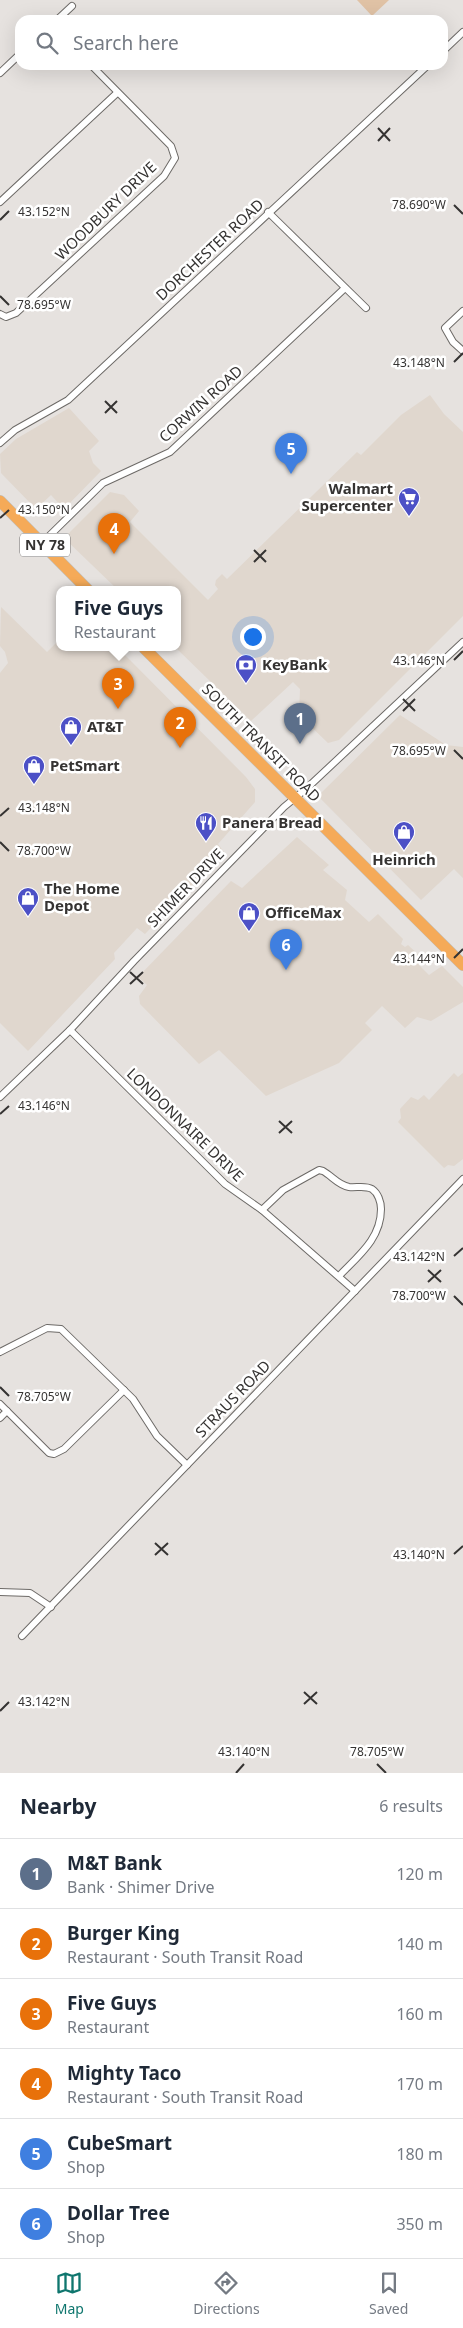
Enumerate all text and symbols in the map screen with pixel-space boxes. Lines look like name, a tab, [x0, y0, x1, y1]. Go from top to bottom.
search box	[15, 15, 448, 70]
icon: search	[33, 29, 61, 57]
text: Search here	[73, 30, 179, 56]
street label: WOODBURY DRIVE	[50, 157, 160, 264]
street label: DORCHESTER ROAD	[151, 194, 267, 304]
text: 78.690°W	[392, 196, 446, 213]
text: 43.152°N	[18, 203, 70, 220]
text: 78.695°W	[17, 296, 71, 313]
text: 43.148°N	[393, 354, 445, 371]
street label: CORWIN ROAD	[154, 360, 246, 446]
pin: 5	[275, 433, 307, 474]
place label: Walmart Supercenter	[302, 478, 393, 515]
supermarket icon: Walmart Supercenter	[397, 486, 421, 517]
text: 43.150°N	[18, 501, 70, 518]
pin: 4	[98, 513, 130, 554]
road number: NY 78	[20, 534, 70, 556]
popup	[56, 586, 181, 651]
text: Five Guys	[74, 595, 163, 621]
text: Restaurant	[74, 621, 156, 643]
your location	[240, 624, 266, 650]
text: 43.146°N	[393, 652, 445, 669]
bank icon: KeyBank	[234, 653, 258, 684]
place label: KeyBank	[262, 654, 328, 674]
pin: 3	[102, 668, 134, 709]
street label: SOUTH TRANSIT ROAD	[198, 679, 325, 806]
pin: 1	[284, 703, 316, 744]
pin: 2	[164, 707, 196, 748]
shop icon: AT&T	[59, 715, 83, 746]
place label: AT&T	[87, 716, 124, 736]
text: 78.695°W	[392, 742, 446, 759]
shop icon: PetSmart	[22, 754, 46, 785]
place label: PetSmart	[50, 755, 120, 775]
text: 43.148°N	[18, 799, 70, 816]
restaurant icon: Panera Bread	[194, 811, 218, 842]
place label: Panera Bread	[222, 812, 322, 832]
shop icon: Heinrich	[392, 820, 416, 851]
text: 78.700°W	[17, 842, 71, 859]
street label: SHIMER DRIVE	[143, 844, 228, 931]
place label: Heinrich	[372, 849, 436, 869]
place label: The Home Depot	[44, 878, 120, 915]
shop icon: The Home Depot	[16, 886, 40, 917]
shop icon: OfficeMax	[237, 901, 261, 932]
place label: OfficeMax	[265, 902, 342, 922]
pin: 6	[270, 929, 302, 970]
text: 43.144°N	[393, 950, 445, 967]
street label: LONDONNAIRE DRIVE	[123, 1063, 248, 1185]
text: 43.146°N	[18, 1097, 70, 1114]
text: 43.142°N	[393, 1248, 445, 1265]
text: 78.700°W	[392, 1287, 446, 1304]
street label: STRAUS ROAD	[190, 1355, 274, 1441]
text: 78.705°W	[17, 1388, 71, 1405]
text: 43.140°N	[393, 1546, 445, 1563]
text: 43.142°N	[18, 1693, 70, 1710]
text: 43.140°N	[218, 1743, 270, 1760]
text: 78.705°W	[350, 1743, 404, 1760]
text: Nearby	[20, 1792, 96, 1820]
text: 6 results	[379, 1795, 443, 1817]
text: M&T Bank	[67, 1850, 162, 1876]
text: 1	[31, 1863, 41, 1885]
text: 120 m	[396, 1863, 443, 1885]
text: Bank · Shimer Drive	[67, 1876, 215, 1898]
text: Burger King	[67, 1920, 180, 1946]
text: 2	[31, 1933, 41, 1955]
text: 140 m	[396, 1933, 443, 1955]
text: Restaurant · South Transit Road	[67, 1946, 303, 1968]
text: Five Guys	[67, 1990, 157, 2016]
text: 3	[31, 2003, 41, 2025]
text: 160 m	[396, 2003, 443, 2025]
text: Restaurant	[67, 2016, 149, 2038]
text: Mighty Taco	[67, 2060, 182, 2086]
text: 4	[31, 2073, 41, 2095]
text: 170 m	[396, 2073, 443, 2095]
text: Restaurant · South Transit Road	[67, 2086, 303, 2108]
text: CubeSmart	[67, 2130, 172, 2156]
text: 5	[31, 2143, 41, 2165]
text: 180 m	[396, 2143, 443, 2165]
text: Shop	[67, 2156, 105, 2178]
text: Dollar Tree	[67, 2200, 170, 2226]
text: 6	[31, 2213, 41, 2235]
text: 350 m	[396, 2213, 443, 2235]
text: Shop	[67, 2226, 105, 2248]
tab: Map	[55, 2269, 84, 2318]
tab: Directions	[193, 2269, 260, 2318]
tab: Saved	[369, 2269, 408, 2318]

